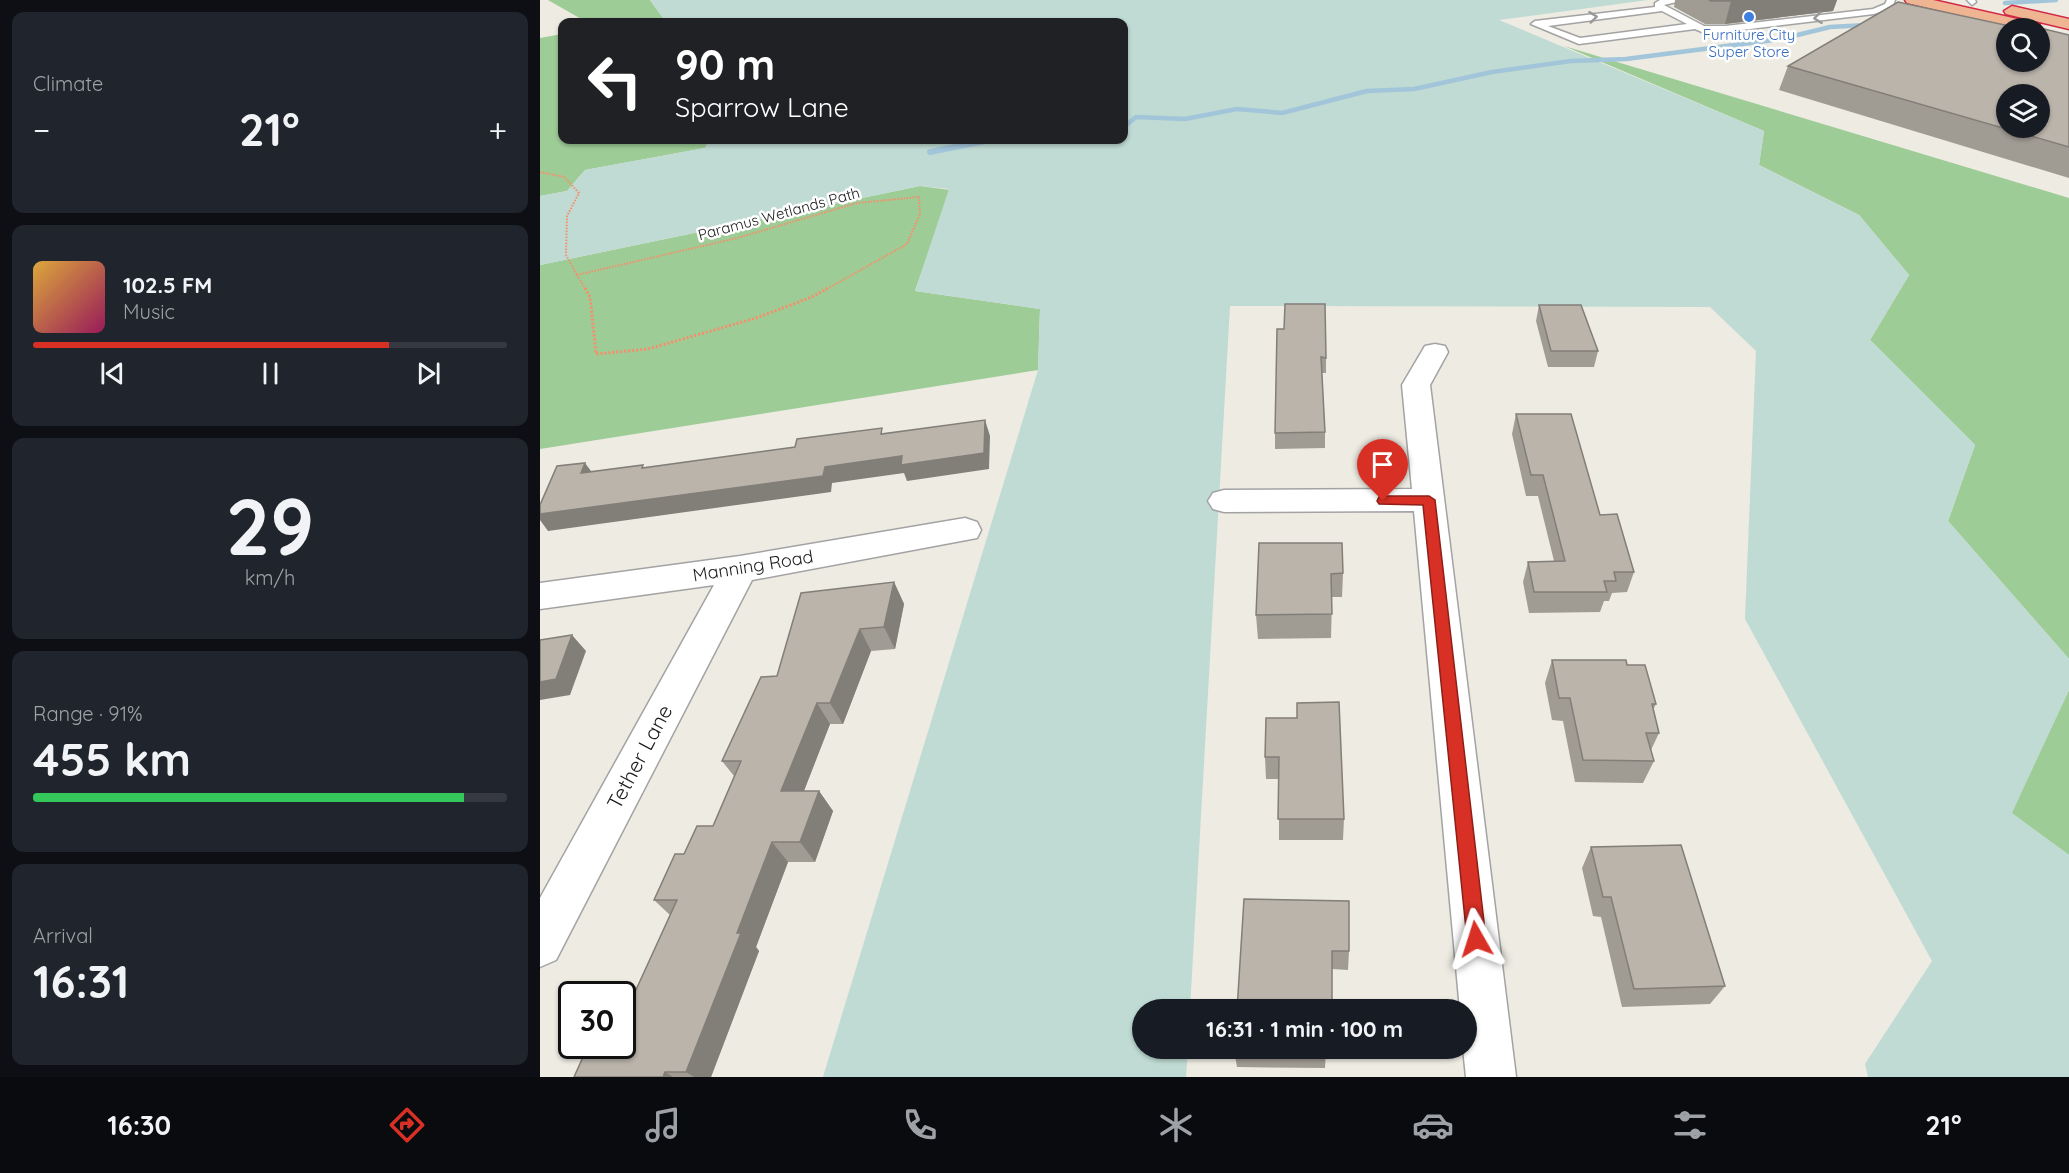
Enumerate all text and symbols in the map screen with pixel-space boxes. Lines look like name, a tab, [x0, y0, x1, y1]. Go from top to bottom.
marker: Furniture City Super Store	[1742, 10, 1756, 24]
one-way arrow	[1588, 11, 1597, 24]
one-way arrow	[1813, 11, 1823, 24]
map controls	[1996, 18, 2050, 138]
button: search	[1996, 18, 2050, 72]
place label: Furniture City Super Store	[1703, 25, 1795, 61]
text: 90 m	[675, 38, 775, 91]
icon: left	[576, 42, 654, 120]
text: Climate	[33, 71, 103, 96]
button: layers	[1996, 84, 2050, 138]
text: Sparrow Lane	[675, 90, 849, 124]
text: 21°	[239, 101, 300, 157]
text: −	[33, 109, 50, 150]
text: +	[488, 109, 507, 150]
street label: Paramus Wetlands Path	[696, 183, 862, 244]
text: 102.5 FM	[123, 271, 212, 299]
text: Music	[123, 299, 175, 324]
icon: previous	[96, 357, 129, 390]
icon: pause	[254, 357, 287, 390]
icon: next	[412, 357, 445, 390]
pin	[1357, 439, 1408, 501]
icon: arrive	[1366, 448, 1399, 481]
text: 29	[226, 477, 314, 575]
street label: Manning Road	[691, 545, 815, 586]
text: km/h	[245, 565, 295, 590]
street label: Tether Lane	[601, 700, 678, 813]
text: Range · 91%	[33, 701, 143, 726]
text: 455 km	[33, 731, 191, 787]
position arrow	[1444, 907, 1508, 971]
text: Arrival	[33, 923, 93, 948]
text: 16:31	[33, 953, 129, 1009]
speed limit sign: 30	[558, 981, 636, 1059]
text: 16:31 · 1 min · 100 m	[1206, 1015, 1403, 1043]
icon: directions	[386, 1104, 428, 1146]
icon: music	[642, 1104, 684, 1146]
icon: phone	[899, 1104, 941, 1146]
icon: climate	[1155, 1104, 1197, 1146]
icon: car	[1412, 1104, 1454, 1146]
icon: filters	[1669, 1104, 1711, 1146]
text: 16:30	[107, 1108, 171, 1142]
text: 21°	[1925, 1108, 1962, 1142]

